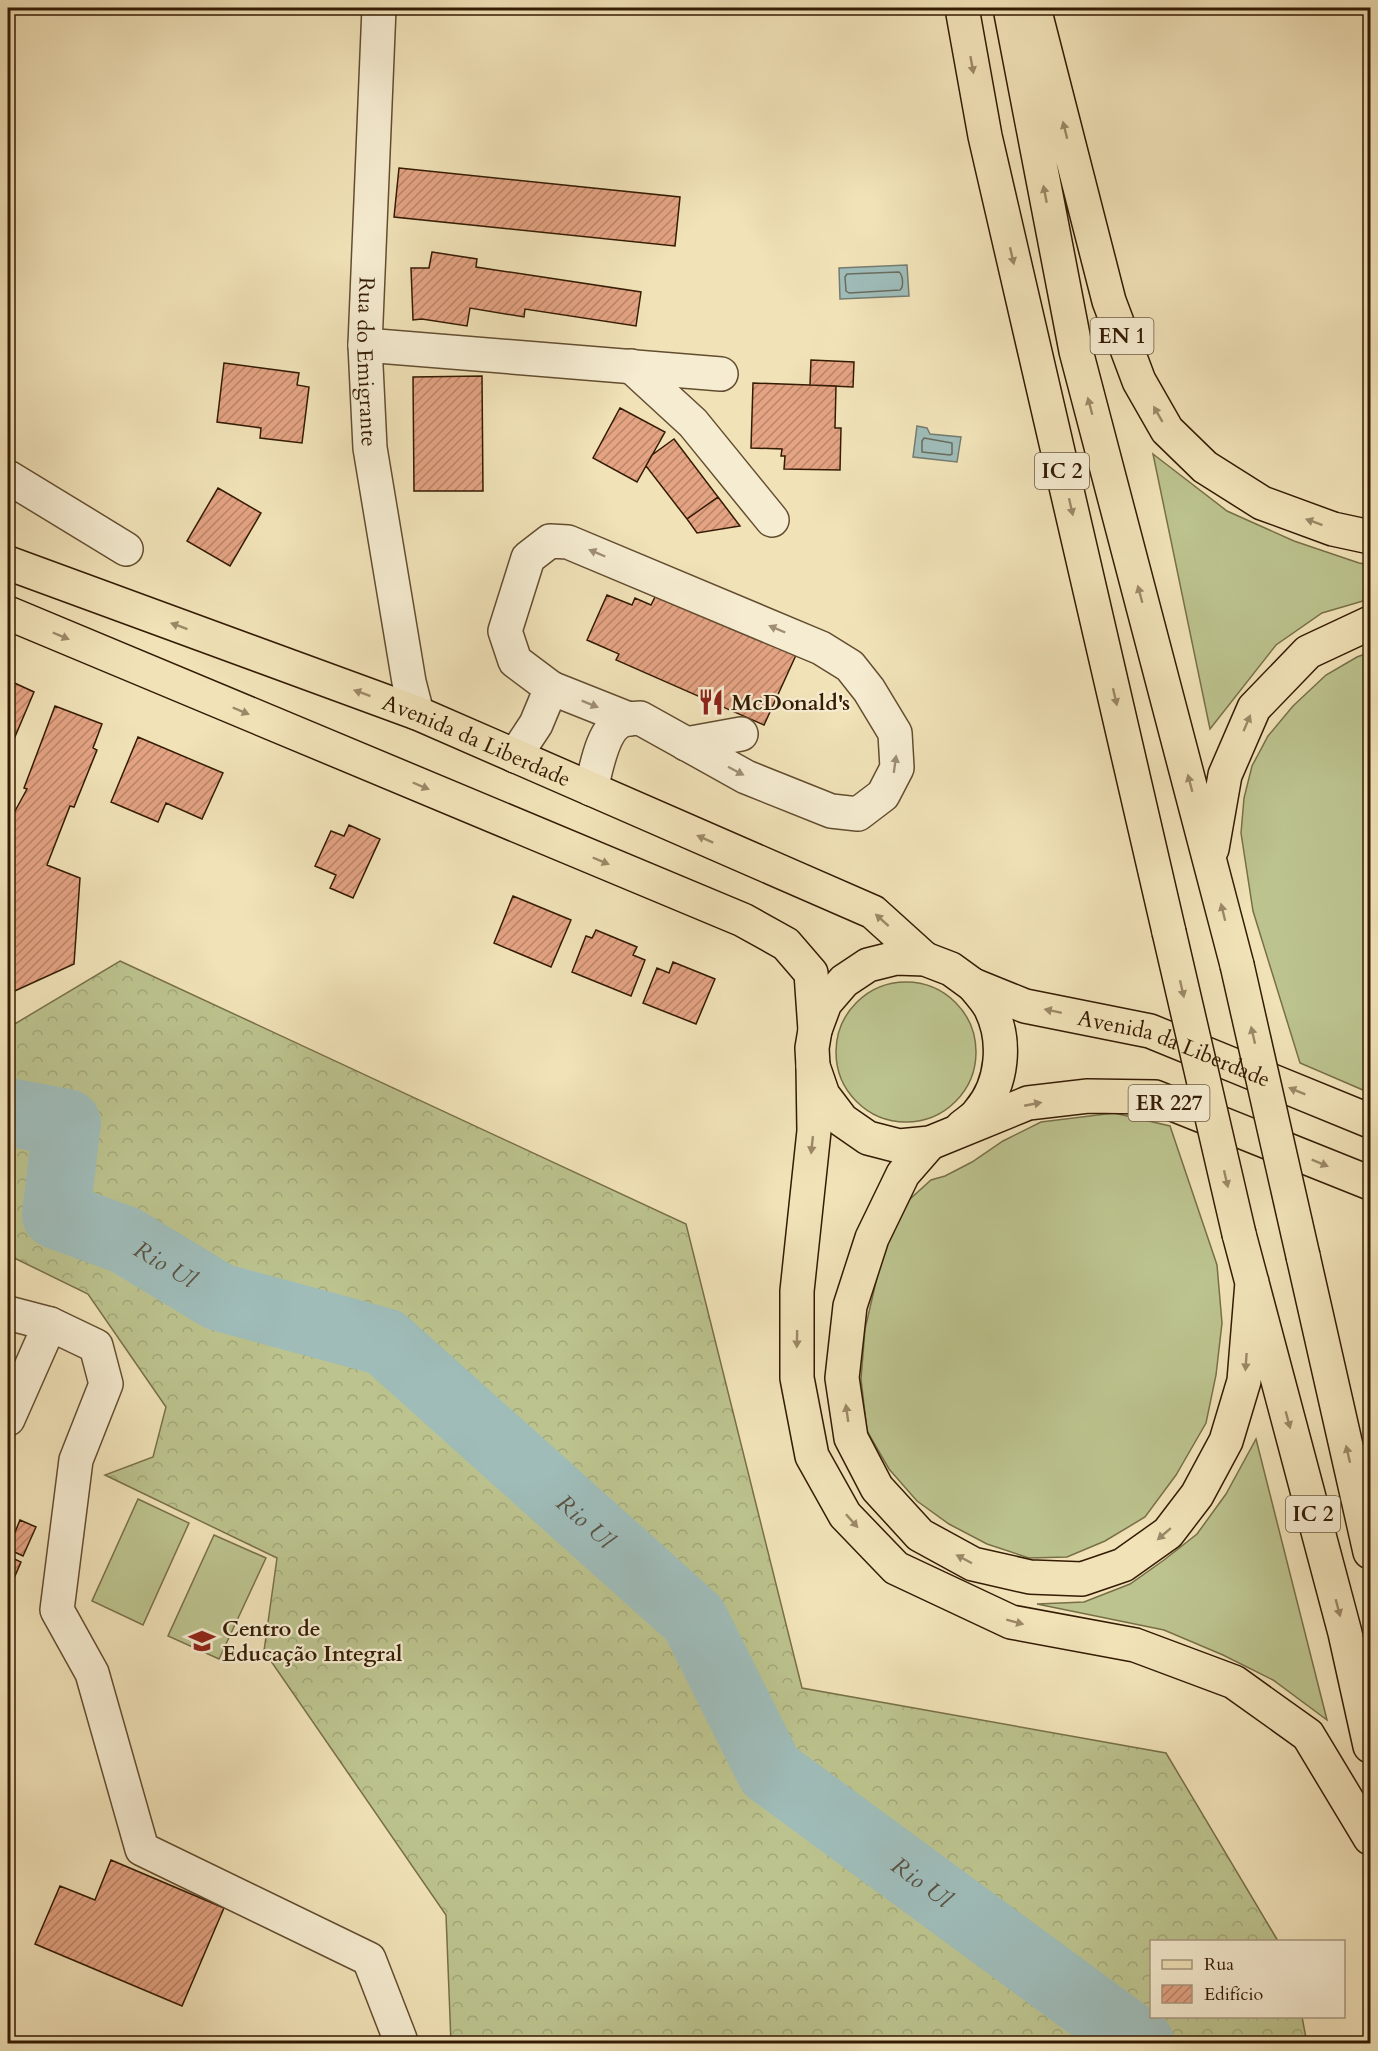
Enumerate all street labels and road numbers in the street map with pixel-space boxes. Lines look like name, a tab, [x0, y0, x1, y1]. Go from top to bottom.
street label: Rua do Emigrante	[349, 276, 384, 447]
road number: EN 1	[1090, 318, 1154, 354]
road number: IC 2	[1035, 453, 1089, 489]
street label: Avenida da Liberdade	[378, 688, 575, 794]
street label: Avenida da Liberdade	[1075, 1003, 1275, 1095]
road number: ER 227	[1128, 1085, 1210, 1121]
road number: IC 2	[1286, 1496, 1340, 1532]

